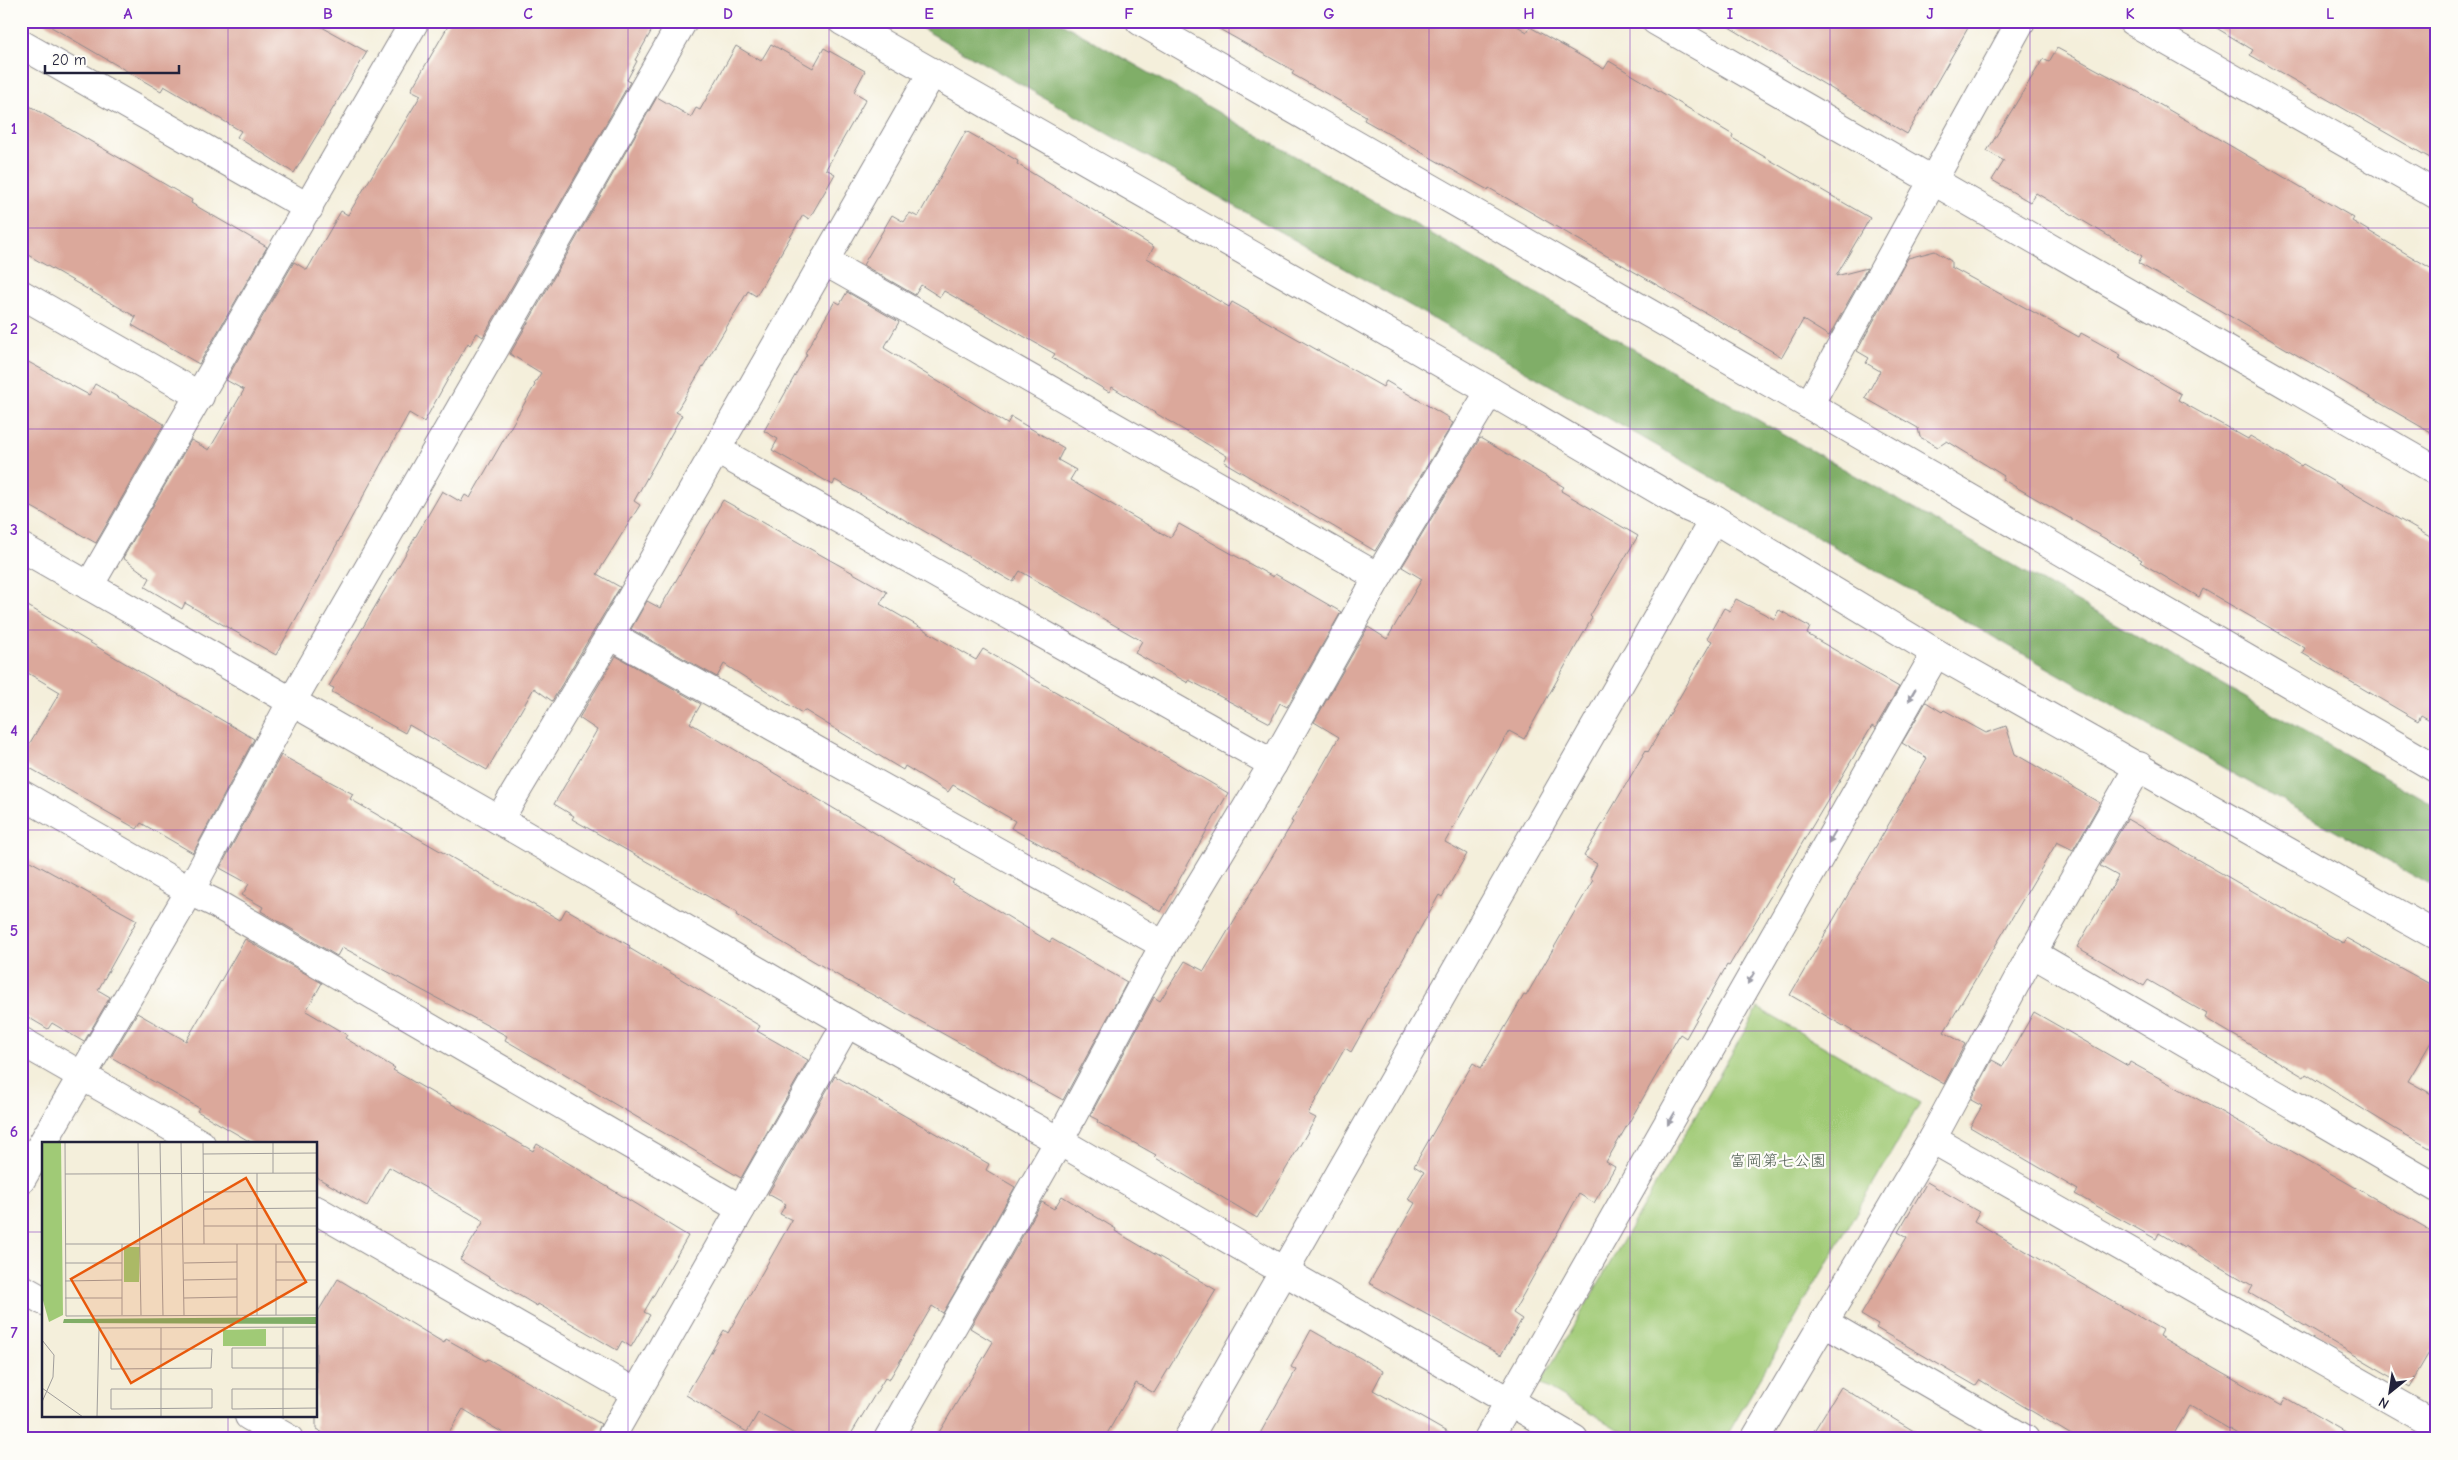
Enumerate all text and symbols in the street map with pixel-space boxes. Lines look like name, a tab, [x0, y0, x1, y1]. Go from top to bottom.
text: A	[124, 5, 133, 23]
text: B	[323, 5, 333, 23]
text: C	[523, 5, 533, 23]
text: D	[723, 5, 733, 23]
text: E	[924, 5, 934, 23]
text: F	[1124, 5, 1134, 23]
text: G	[1323, 5, 1335, 23]
text: H	[1523, 5, 1535, 23]
text: I	[1727, 5, 1733, 23]
text: J	[1926, 5, 1934, 23]
text: K	[2125, 5, 2135, 23]
text: L	[2326, 5, 2334, 23]
scale bar	[45, 42, 179, 74]
text: 20 m	[52, 51, 86, 69]
text: 1	[11, 120, 17, 138]
text: 2	[10, 320, 18, 338]
text: 3	[10, 521, 18, 539]
one-way arrow	[1908, 689, 1917, 702]
text: 4	[10, 722, 18, 740]
one-way arrow	[1827, 830, 1836, 843]
text: 5	[10, 922, 18, 940]
one-way arrow	[1747, 971, 1756, 984]
one-way arrow	[1666, 1112, 1675, 1125]
text: 6	[10, 1123, 18, 1141]
inset map	[42, 1142, 318, 1418]
park label: 富岡第七公園	[1730, 1152, 1826, 1170]
text: 7	[10, 1324, 18, 1342]
north arrow	[2366, 1368, 2416, 1418]
text: N	[2376, 1393, 2392, 1412]

